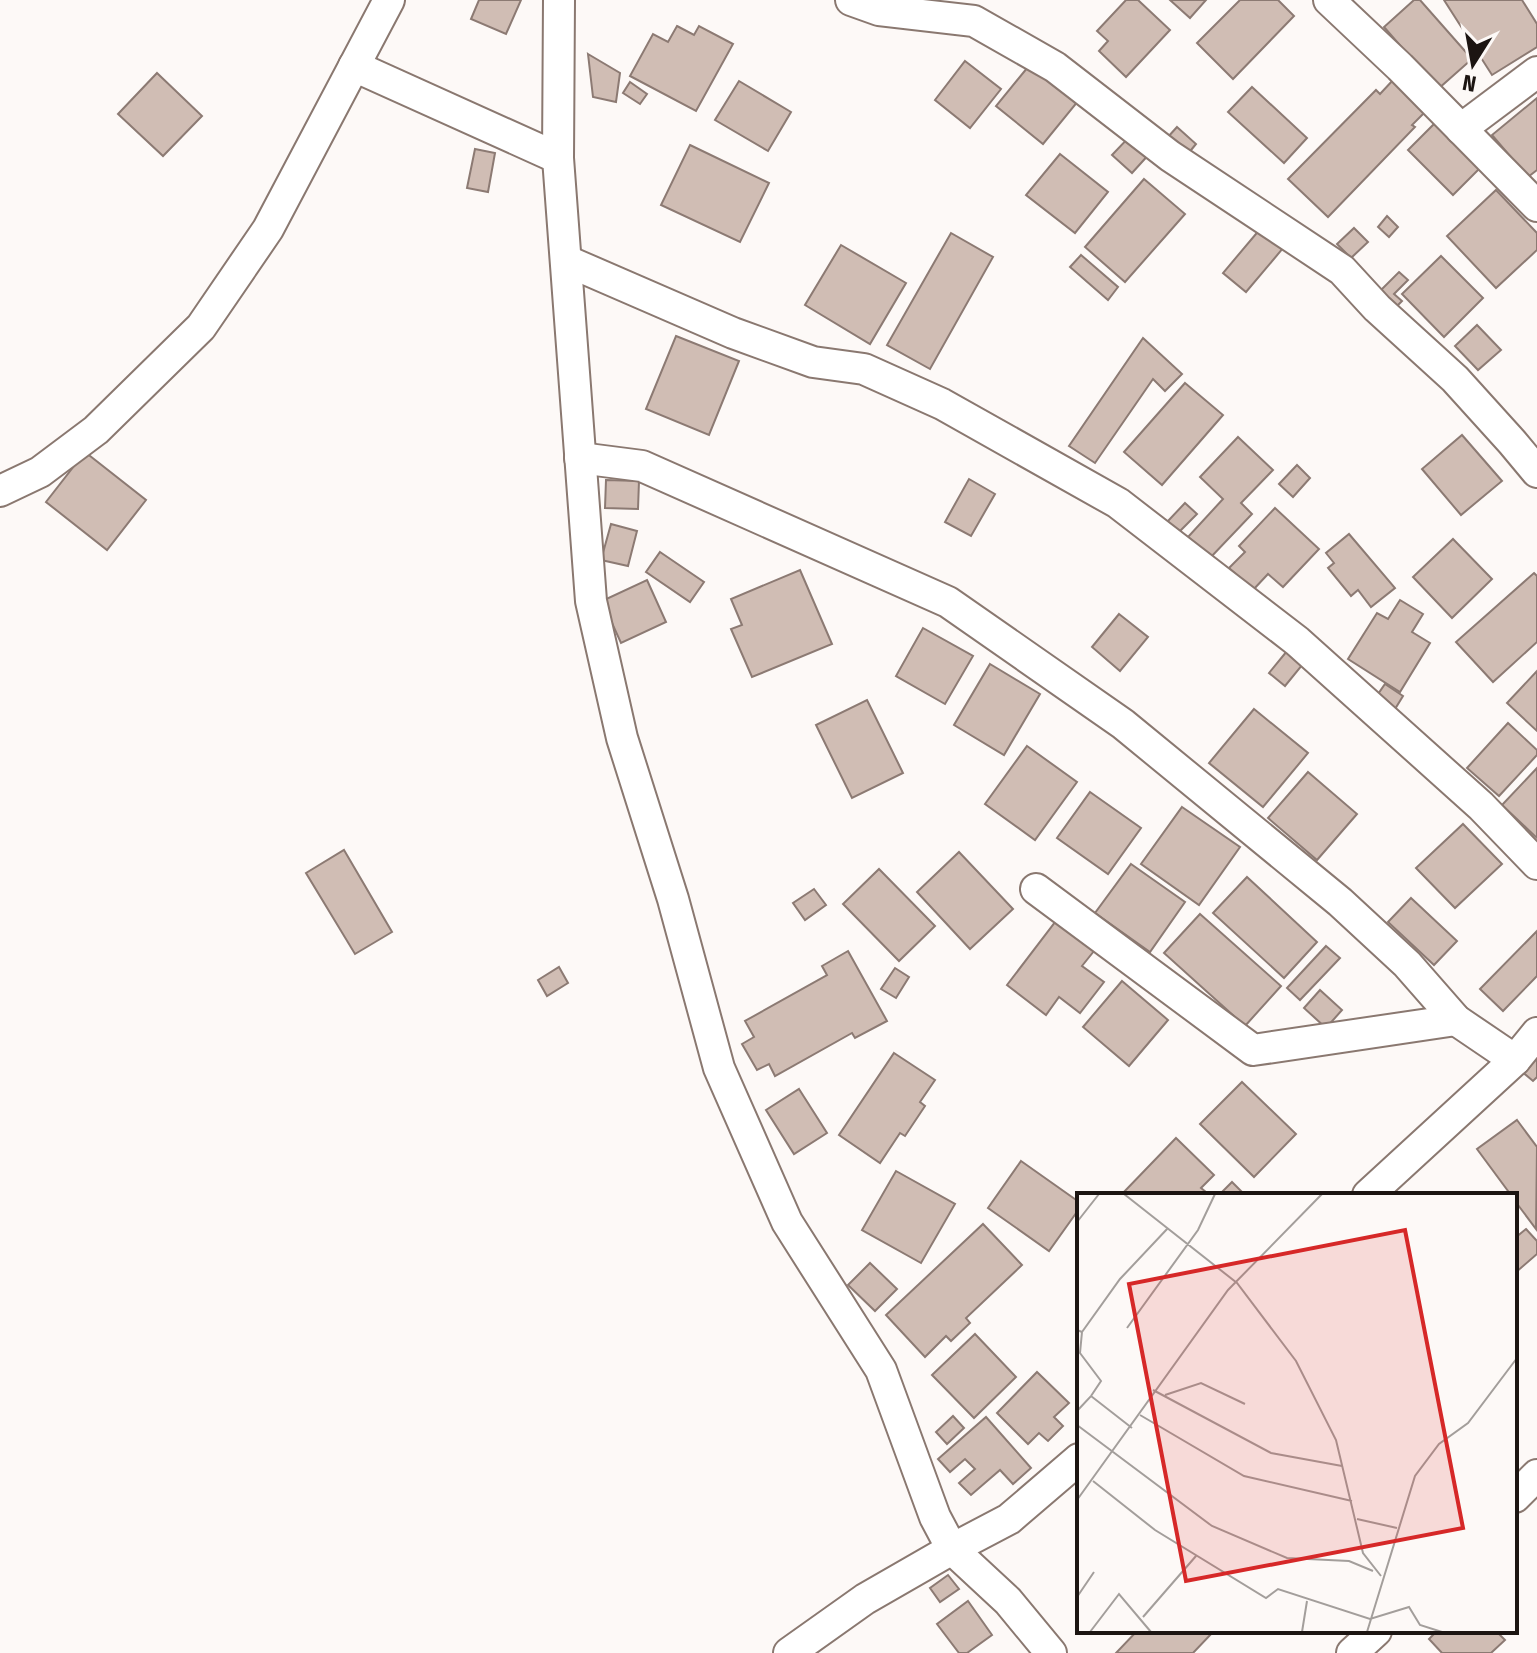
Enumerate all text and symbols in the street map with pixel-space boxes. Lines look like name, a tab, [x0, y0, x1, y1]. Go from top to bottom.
north arrow	[1433, 24, 1513, 104]
text: N	[1460, 69, 1478, 98]
inset map	[1077, 1193, 1517, 1633]

